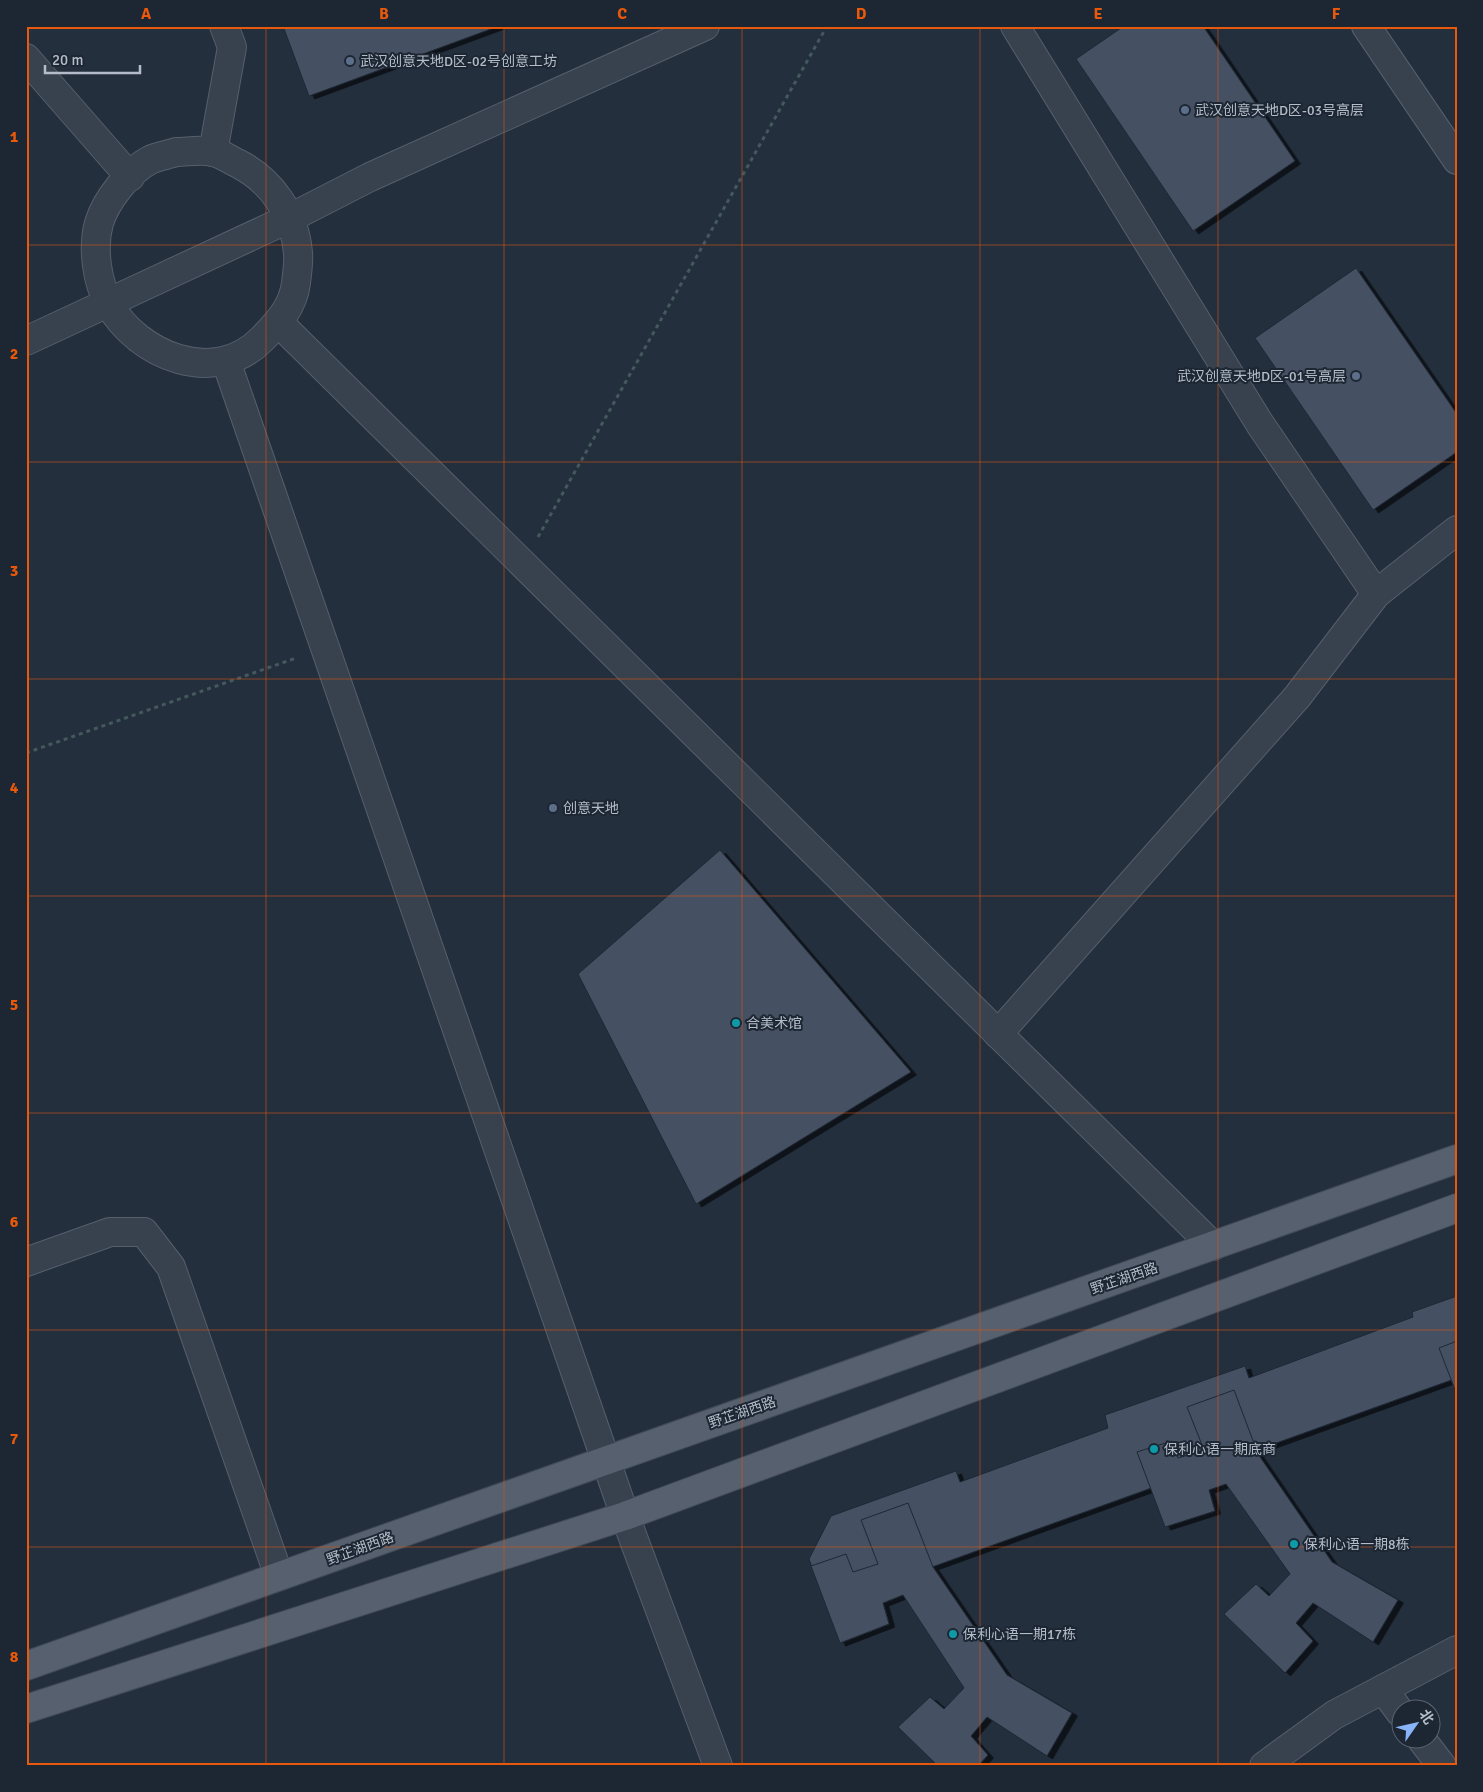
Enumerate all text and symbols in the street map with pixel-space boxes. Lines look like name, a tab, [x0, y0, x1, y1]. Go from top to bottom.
text: A	[141, 4, 152, 24]
text: B	[379, 4, 389, 24]
text: C	[617, 4, 627, 24]
text: D	[856, 4, 867, 24]
text: E	[1093, 4, 1103, 24]
text: F	[1332, 4, 1341, 24]
scale bar	[45, 42, 140, 74]
text: 20 m	[52, 51, 83, 69]
place label: 武汉创意天地D区-02号创意工坊	[360, 53, 557, 70]
marker: 武汉创意天地D区-02号创意工坊	[344, 55, 356, 67]
place label: 武汉创意天地D区-03号高层	[1195, 102, 1364, 119]
marker: 武汉创意天地D区-03号高层	[1179, 104, 1191, 116]
text: 1	[10, 127, 19, 147]
text: 2	[10, 344, 18, 364]
place label: 武汉创意天地D区-01号高层	[1177, 368, 1346, 385]
marker: 武汉创意天地D区-01号高层	[1350, 370, 1362, 382]
text: 3	[10, 561, 18, 581]
text: 4	[10, 778, 19, 798]
place label: 创意天地	[563, 800, 619, 817]
marker: 创意天地	[547, 802, 559, 814]
text: 5	[10, 995, 18, 1015]
place label: 合美术馆	[746, 1015, 802, 1032]
marker: 合美术馆	[730, 1017, 742, 1029]
text: 6	[10, 1212, 19, 1232]
street label: 野芷湖西路	[1088, 1259, 1160, 1298]
street label: 野芷湖西路	[706, 1393, 778, 1432]
text: 7	[10, 1429, 19, 1449]
place label: 保利心语一期底商	[1164, 1441, 1276, 1458]
marker: 保利心语一期底商	[1148, 1443, 1160, 1455]
street label: 野芷湖西路	[324, 1529, 396, 1568]
place label: 保利心语一期8栋	[1304, 1536, 1410, 1553]
marker: 保利心语一期8栋	[1288, 1538, 1300, 1550]
place label: 保利心语一期17栋	[963, 1626, 1076, 1643]
marker: 保利心语一期17栋	[947, 1628, 959, 1640]
text: 8	[10, 1647, 19, 1667]
north arrow	[1390, 1700, 1440, 1750]
text: 北	[1415, 1706, 1437, 1728]

